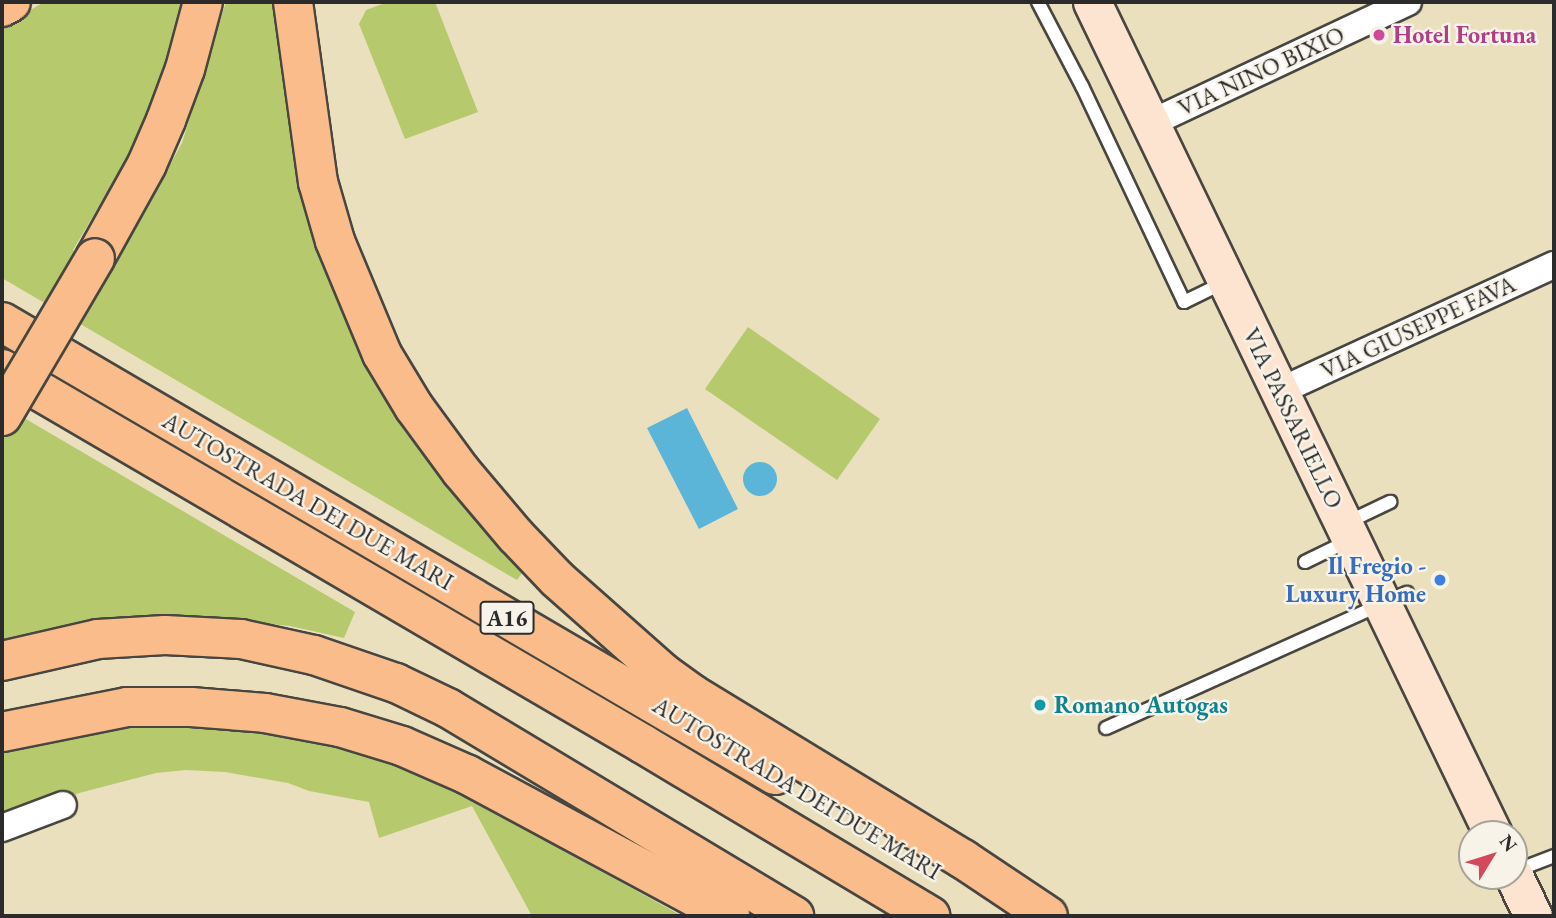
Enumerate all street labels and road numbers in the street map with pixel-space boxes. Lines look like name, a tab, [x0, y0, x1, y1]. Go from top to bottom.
street label: VIA NINO BIXIO	[1173, 20, 1349, 122]
street label: VIA GIUSEPPE FAVA	[1316, 269, 1520, 385]
street label: VIA PASSARIELLO	[1237, 323, 1349, 513]
street label: AUTOSTRADA DEI DUE MARI	[157, 406, 459, 596]
road number: A16	[479, 598, 535, 638]
street label: AUTOSTRADA DEI DUE MARI	[648, 690, 946, 886]

